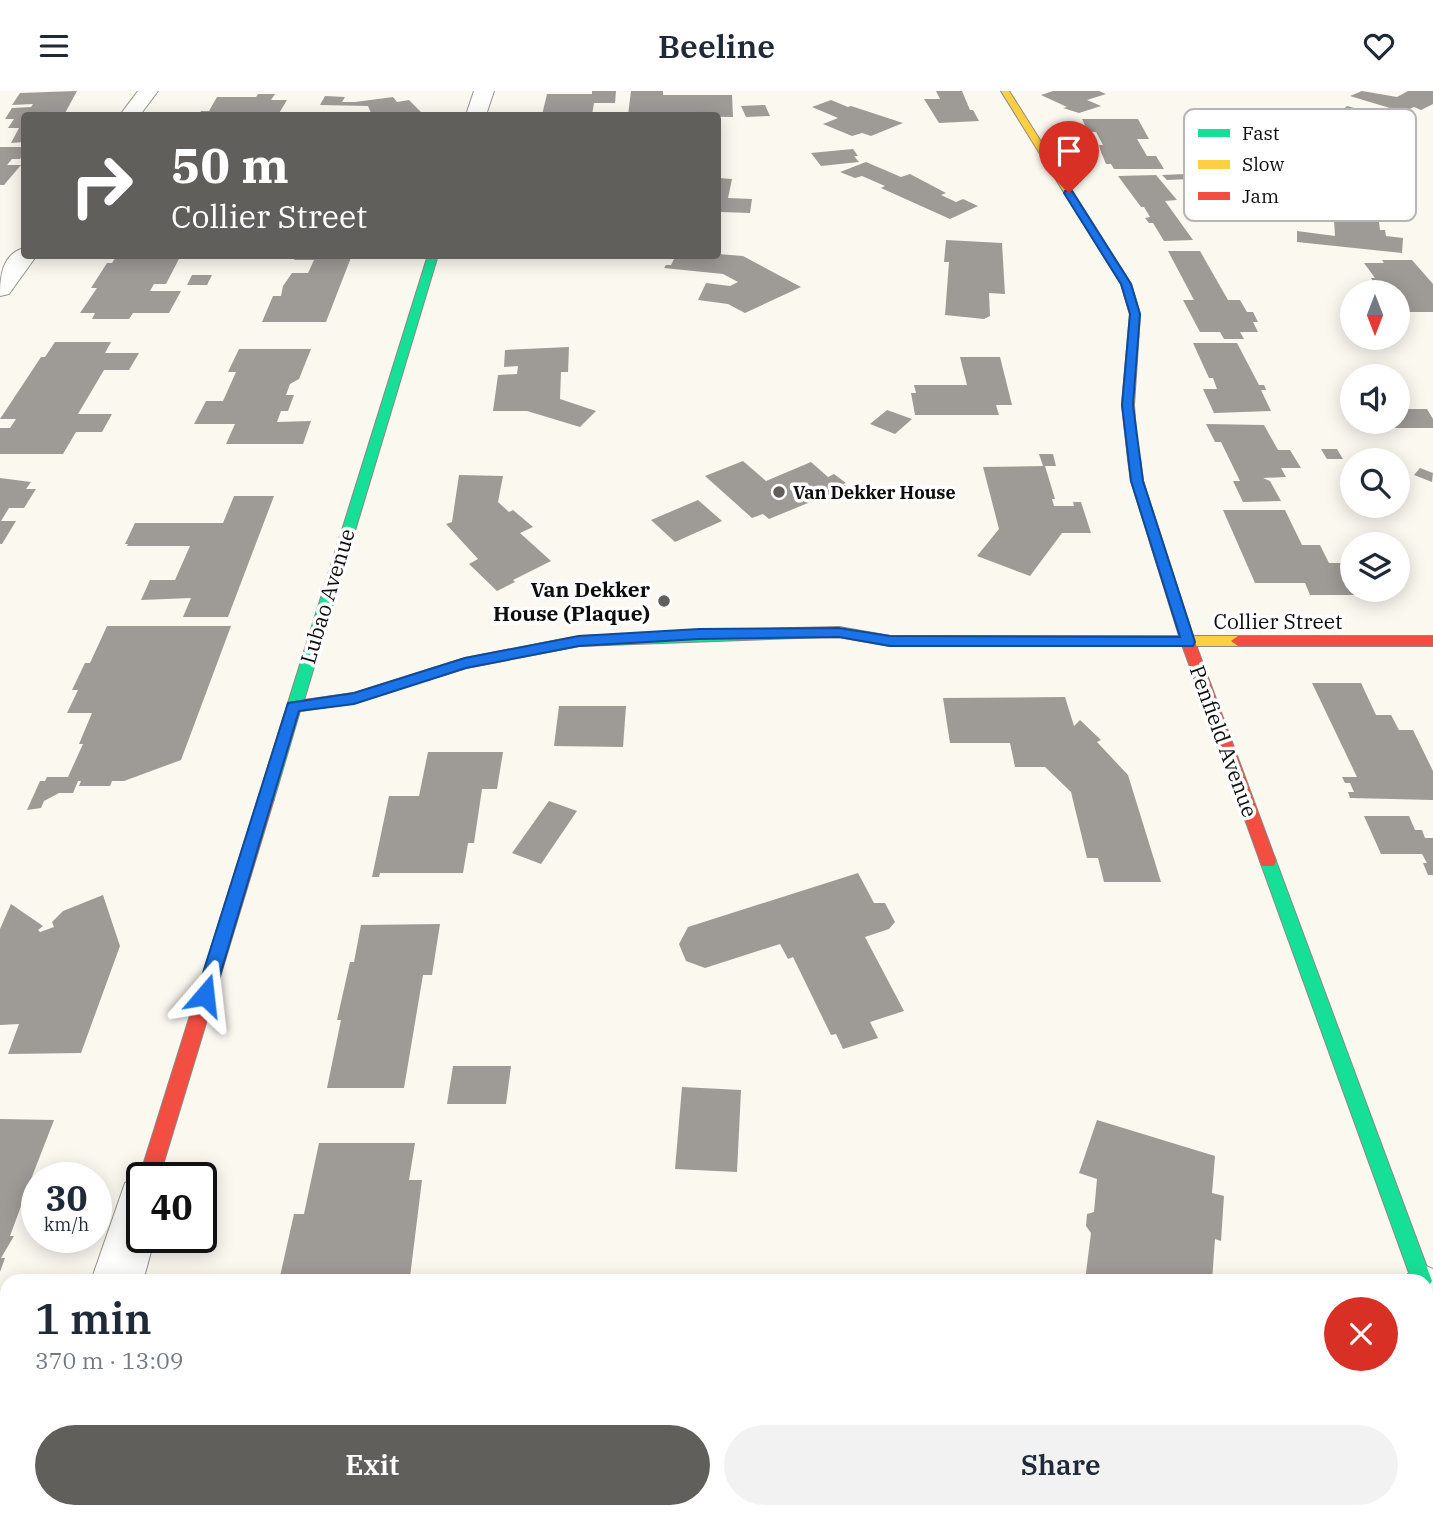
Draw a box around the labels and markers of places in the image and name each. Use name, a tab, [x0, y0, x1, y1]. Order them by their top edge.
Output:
pin	[1039, 121, 1099, 193]
place label: Van Dekker House	[793, 481, 956, 504]
marker: Van Dekker House	[771, 484, 787, 500]
place label: Van Dekker House (Plaque)	[493, 575, 651, 627]
marker: Van Dekker House (Plaque)	[656, 593, 672, 609]

